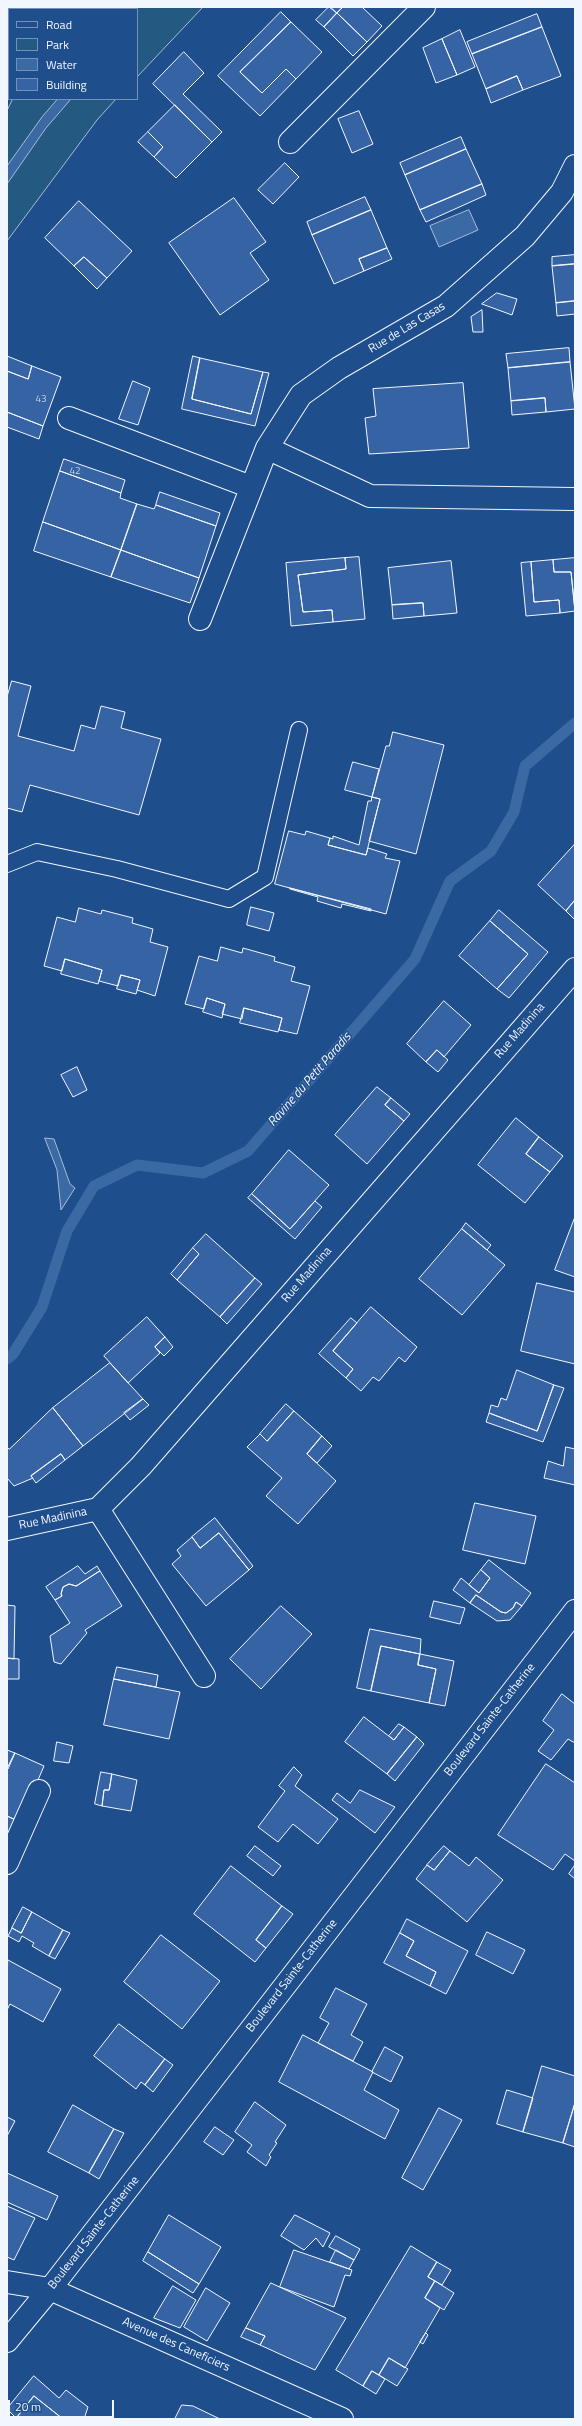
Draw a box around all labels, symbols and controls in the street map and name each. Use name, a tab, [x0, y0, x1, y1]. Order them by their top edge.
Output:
legend	[8, 8, 138, 100]
text: Road	[46, 15, 72, 34]
text: Park	[46, 35, 69, 54]
text: Water	[46, 55, 77, 74]
text: Building	[46, 75, 87, 94]
street label: Rue de Las Casas	[366, 299, 448, 357]
house number: 43	[35, 394, 47, 406]
house number: 42	[69, 466, 81, 478]
street label: Rue Madinina	[492, 1000, 548, 1062]
water label: Ravine du Petit Paradis	[265, 1030, 355, 1130]
street label: Rue Madinina	[279, 1244, 335, 1306]
street label: Rue Madinina	[18, 1505, 88, 1533]
street label: Boulevard Sainte-Catherine	[441, 1661, 539, 1779]
street label: Boulevard Sainte-Catherine	[243, 1917, 341, 2035]
street label: Boulevard Sainte-Catherine	[45, 2174, 143, 2292]
street label: Avenue des Caneficiers	[120, 2315, 232, 2375]
scale bar	[10, 2392, 116, 2418]
text: 20 m	[15, 2397, 41, 2416]

